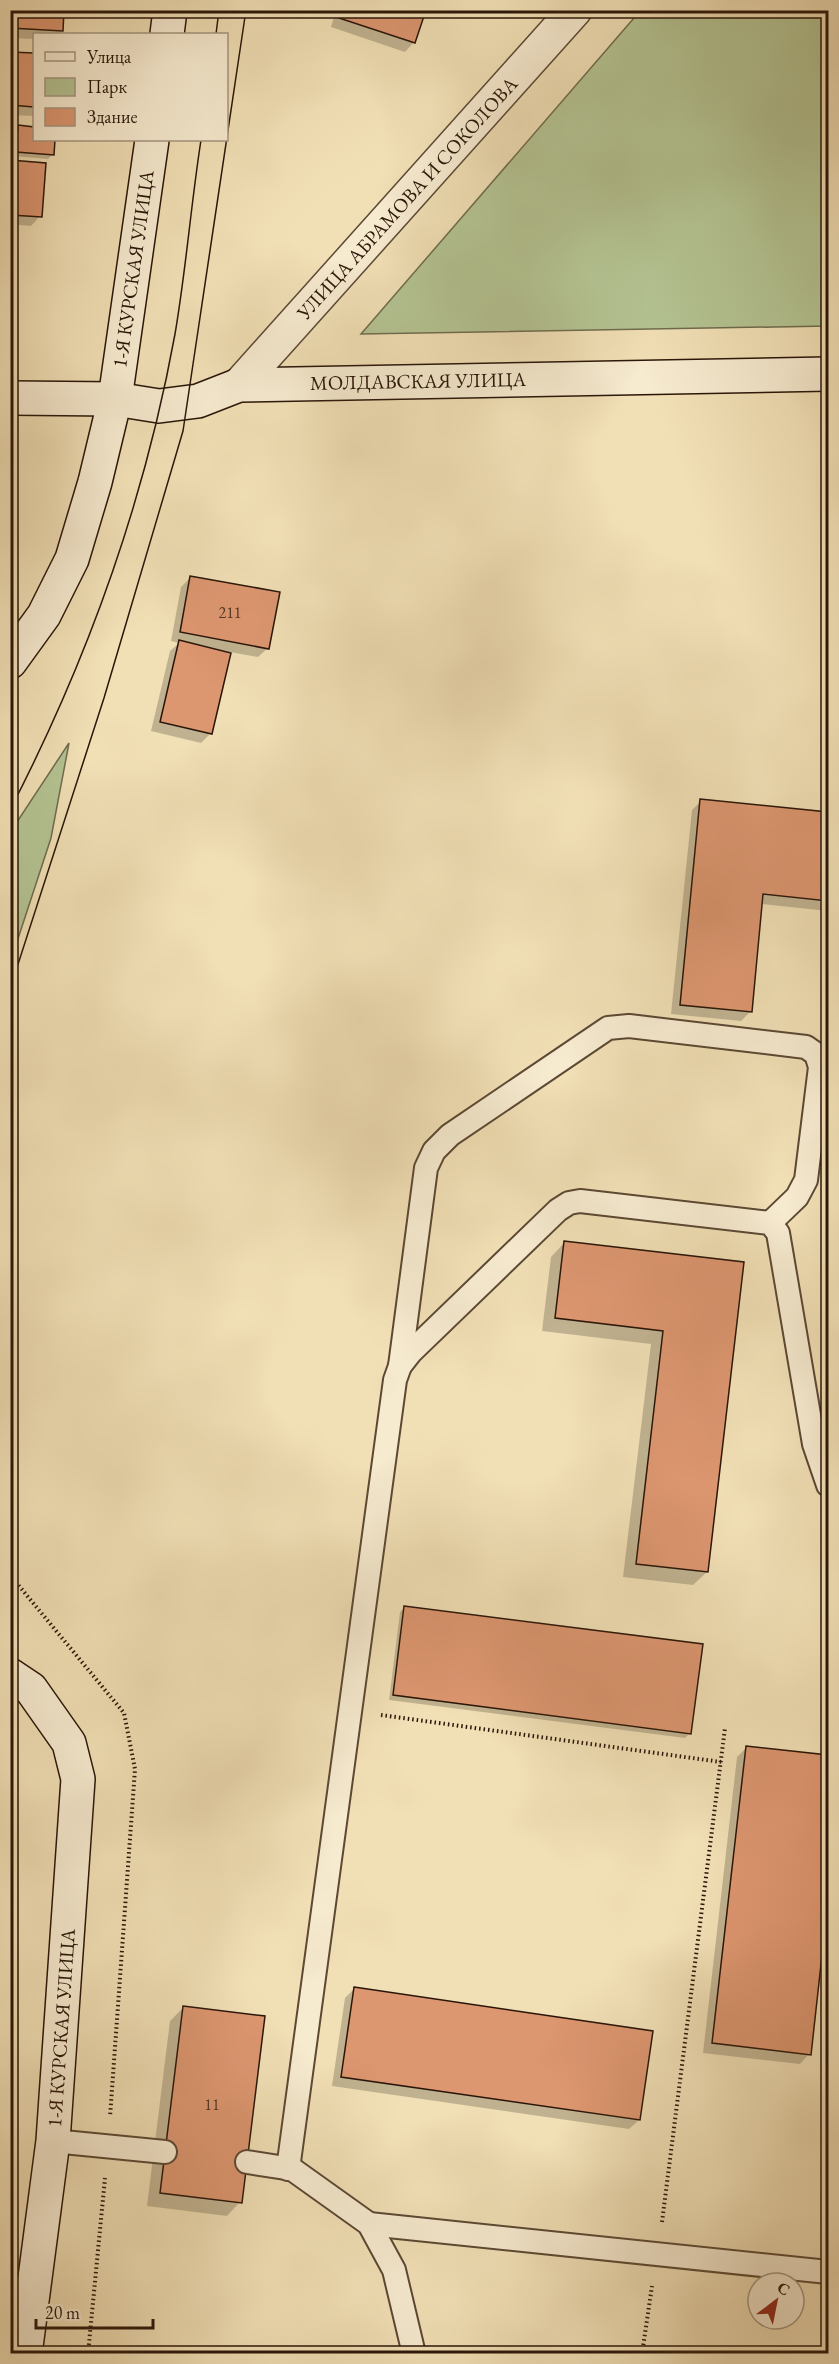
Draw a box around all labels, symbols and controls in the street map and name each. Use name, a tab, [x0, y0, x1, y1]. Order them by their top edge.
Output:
legend	[33, 33, 228, 141]
text: Улица	[86, 45, 132, 68]
street label: УЛИЦА АБРАМОВА И СОКОЛОВА	[290, 71, 523, 326]
text: Парк	[87, 75, 127, 98]
text: Здание	[87, 105, 137, 128]
street label: 1-Я КУРСКАЯ УЛИЦА	[106, 168, 160, 369]
street label: МОЛДАВСКАЯ УЛИЦА	[310, 366, 527, 396]
house number: 211	[218, 602, 242, 623]
street label: 1-Я КУРСКАЯ УЛИЦА	[41, 1928, 81, 2128]
house number: 11	[204, 2094, 220, 2115]
north arrow	[746, 2271, 806, 2331]
text: С	[773, 2277, 794, 2301]
scale bar	[36, 2292, 153, 2330]
text: 20 m	[45, 2301, 80, 2324]

